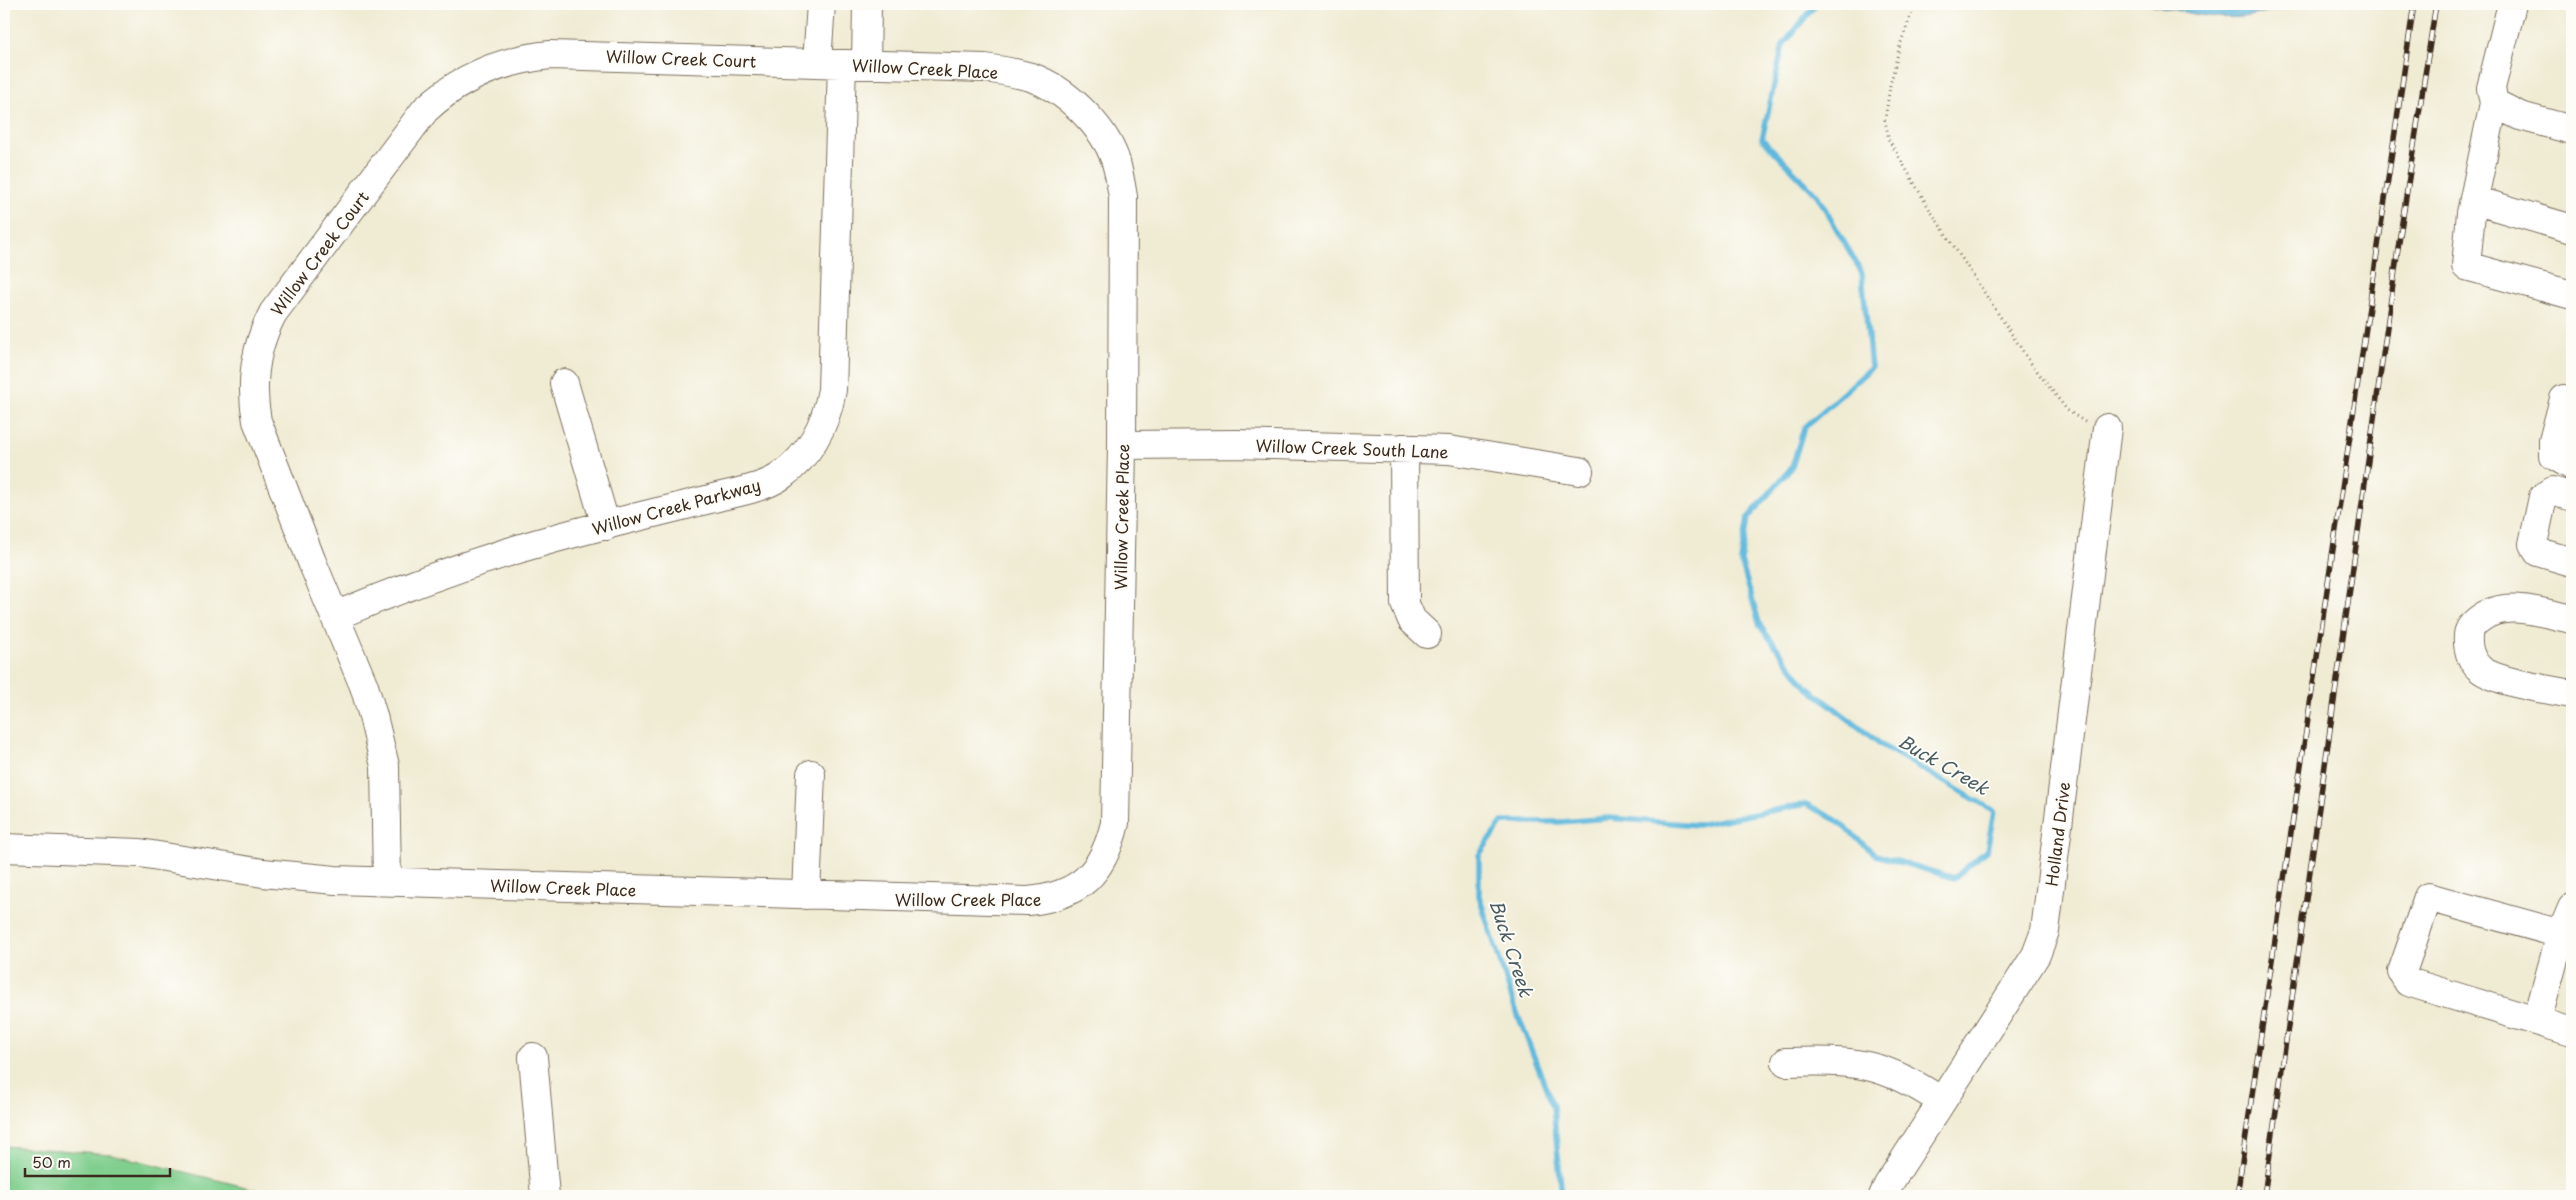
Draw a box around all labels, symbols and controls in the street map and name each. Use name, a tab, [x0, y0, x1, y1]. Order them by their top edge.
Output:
street label: Willow Creek Court	[605, 43, 757, 73]
street label: Willow Creek Place	[851, 52, 999, 84]
street label: Willow Creek Court	[264, 185, 374, 320]
street label: Willow Creek South Lane	[1255, 433, 1449, 463]
street label: Willow Creek Place	[1108, 444, 1134, 590]
street label: Willow Creek Parkway	[589, 472, 763, 540]
water label: Buck Creek	[1894, 727, 1995, 801]
street label: Holland Drive	[2039, 780, 2075, 888]
street label: Willow Creek Place	[489, 872, 637, 902]
street label: Willow Creek Place	[895, 887, 1041, 911]
water label: Buck Creek	[1484, 896, 1541, 1001]
scale bar	[25, 1145, 170, 1177]
text: 50 m	[32, 1150, 71, 1173]

